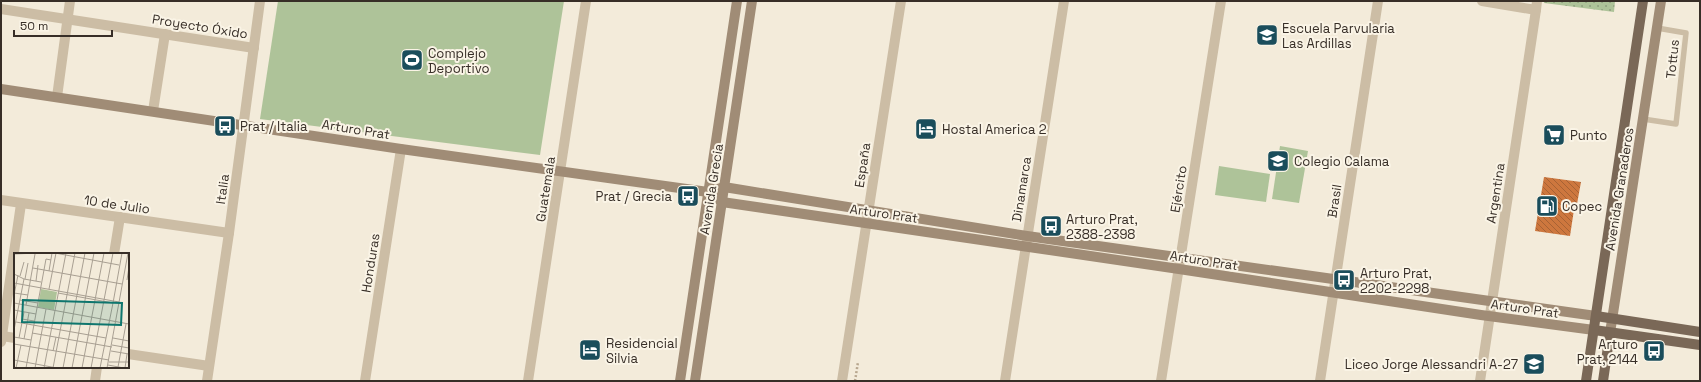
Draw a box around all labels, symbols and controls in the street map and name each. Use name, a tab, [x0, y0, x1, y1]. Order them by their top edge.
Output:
street label: Proyecto Óxido	[151, 11, 249, 42]
scale bar	[14, 12, 112, 38]
text: 50 m	[20, 18, 48, 34]
place label: Escuela Parvularia Las Ardillas	[1282, 20, 1395, 52]
school or university icon: Escuela Parvularia Las Ardillas	[1254, 22, 1280, 48]
street label: Tottus	[1662, 38, 1683, 80]
place label: Complejo Deportivo	[428, 45, 490, 77]
sports icon: Complejo Deportivo	[399, 47, 425, 73]
bus stop icon: Prat / Italia	[212, 113, 238, 139]
street label: Arturo Prat	[321, 116, 391, 143]
hotel icon: Hostal America 2	[913, 116, 939, 142]
place label: Prat / Italia	[240, 118, 308, 135]
place label: Hostal America 2	[942, 121, 1047, 138]
supermarket icon: Punto	[1541, 122, 1567, 148]
street label: Avenida Granaderos	[1601, 126, 1638, 252]
place label: Punto	[1570, 127, 1607, 144]
street label: España	[851, 141, 875, 189]
street label: Avenida Grecia	[696, 142, 727, 236]
school or university icon: Colegio Calama	[1265, 148, 1291, 174]
place label: Colegio Calama	[1294, 153, 1390, 170]
street label: Guatemala	[532, 154, 559, 223]
street label: Dinamarca	[1008, 155, 1035, 223]
street label: Argentina	[1482, 161, 1509, 225]
street label: Ejército	[1166, 164, 1191, 214]
street label: Italia	[212, 172, 233, 205]
bus stop icon: Prat / Grecia	[675, 183, 701, 209]
street label: Brasil	[1323, 183, 1346, 219]
place label: Prat / Grecia	[596, 188, 673, 205]
street label: 10 de Julio	[83, 191, 151, 218]
fuel station icon: Copec	[1534, 193, 1560, 219]
place label: Copec	[1562, 198, 1602, 215]
street label: Arturo Prat	[849, 200, 919, 227]
place label: Arturo Prat, 2388-2398	[1066, 211, 1138, 243]
bus stop icon: Arturo Prat, 2388-2398	[1038, 213, 1064, 239]
street label: Honduras	[357, 232, 384, 294]
street label: Arturo Prat	[1169, 247, 1239, 274]
inset map	[14, 253, 129, 368]
place label: Arturo Prat, 2202-2298	[1360, 265, 1432, 297]
bus stop icon: Arturo Prat, 2202-2298	[1331, 267, 1357, 293]
street label: Arturo Prat	[1490, 295, 1560, 322]
place label: Residencial Silvia	[606, 335, 678, 367]
place label: Arturo Prat, 2144	[1577, 336, 1638, 368]
hotel icon: Residencial Silvia	[577, 337, 603, 363]
bus stop icon: Arturo Prat, 2144	[1641, 338, 1667, 364]
school or university icon: Liceo Jorge Alessandri A-27	[1521, 351, 1547, 377]
place label: Liceo Jorge Alessandri A-27	[1345, 356, 1518, 373]

